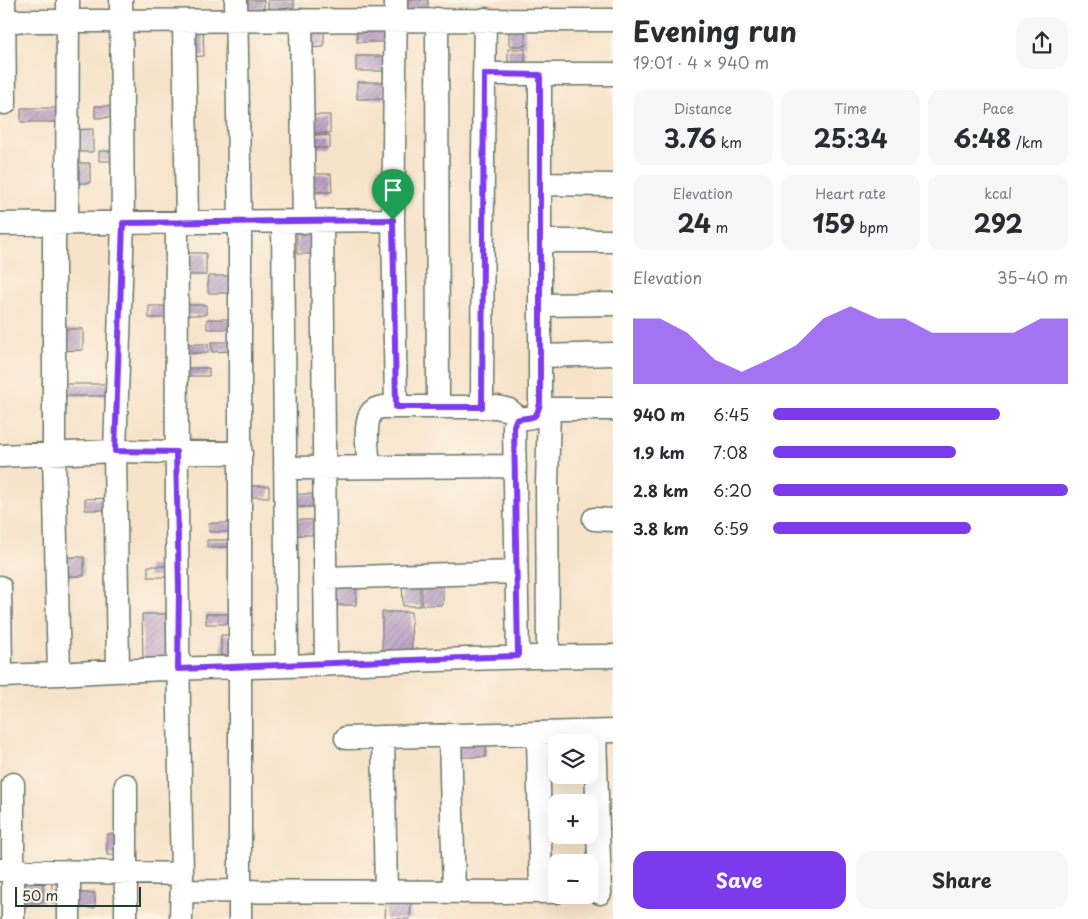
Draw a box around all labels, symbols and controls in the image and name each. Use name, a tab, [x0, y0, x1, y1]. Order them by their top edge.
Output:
text: Evening run	[633, 9, 797, 52]
button: share	[1016, 17, 1068, 69]
text: 19:01 · 4 × 940 m	[633, 50, 769, 74]
text: Distance	[673, 98, 732, 119]
text: Time	[834, 98, 867, 119]
text: Pace	[982, 98, 1014, 119]
text: 3.76	[664, 119, 716, 157]
text: 25:34	[813, 119, 888, 157]
text: 6:48	[954, 119, 1011, 157]
text: km	[716, 132, 742, 153]
text: /km	[1011, 132, 1043, 153]
pin	[372, 169, 414, 220]
icon: arrive	[379, 176, 407, 204]
text: Elevation	[673, 183, 733, 204]
text: Heart rate	[815, 183, 886, 204]
text: kcal	[984, 183, 1012, 204]
text: 24	[677, 204, 711, 242]
text: 159	[812, 204, 855, 242]
text: 292	[974, 204, 1023, 242]
text: m	[711, 217, 728, 238]
text: bpm	[855, 217, 889, 238]
text: Elevation	[633, 265, 702, 289]
text: 35–40 m	[997, 265, 1068, 289]
text: 940 m	[633, 402, 685, 426]
text: 6:45	[713, 402, 749, 426]
text: 1.9 km	[633, 440, 685, 464]
text: 7:08	[713, 440, 748, 464]
text: 2.8 km	[633, 478, 688, 502]
text: 6:20	[713, 478, 752, 502]
text: 3.8 km	[633, 516, 689, 540]
text: 6:59	[713, 516, 749, 540]
map controls	[548, 734, 598, 904]
button: layers	[548, 734, 598, 784]
button: +	[548, 794, 598, 844]
button: Save	[633, 851, 846, 909]
button: Share	[856, 851, 1068, 909]
button: −	[548, 854, 598, 904]
scale bar	[15, 884, 141, 907]
text: 50 m	[22, 885, 58, 906]

